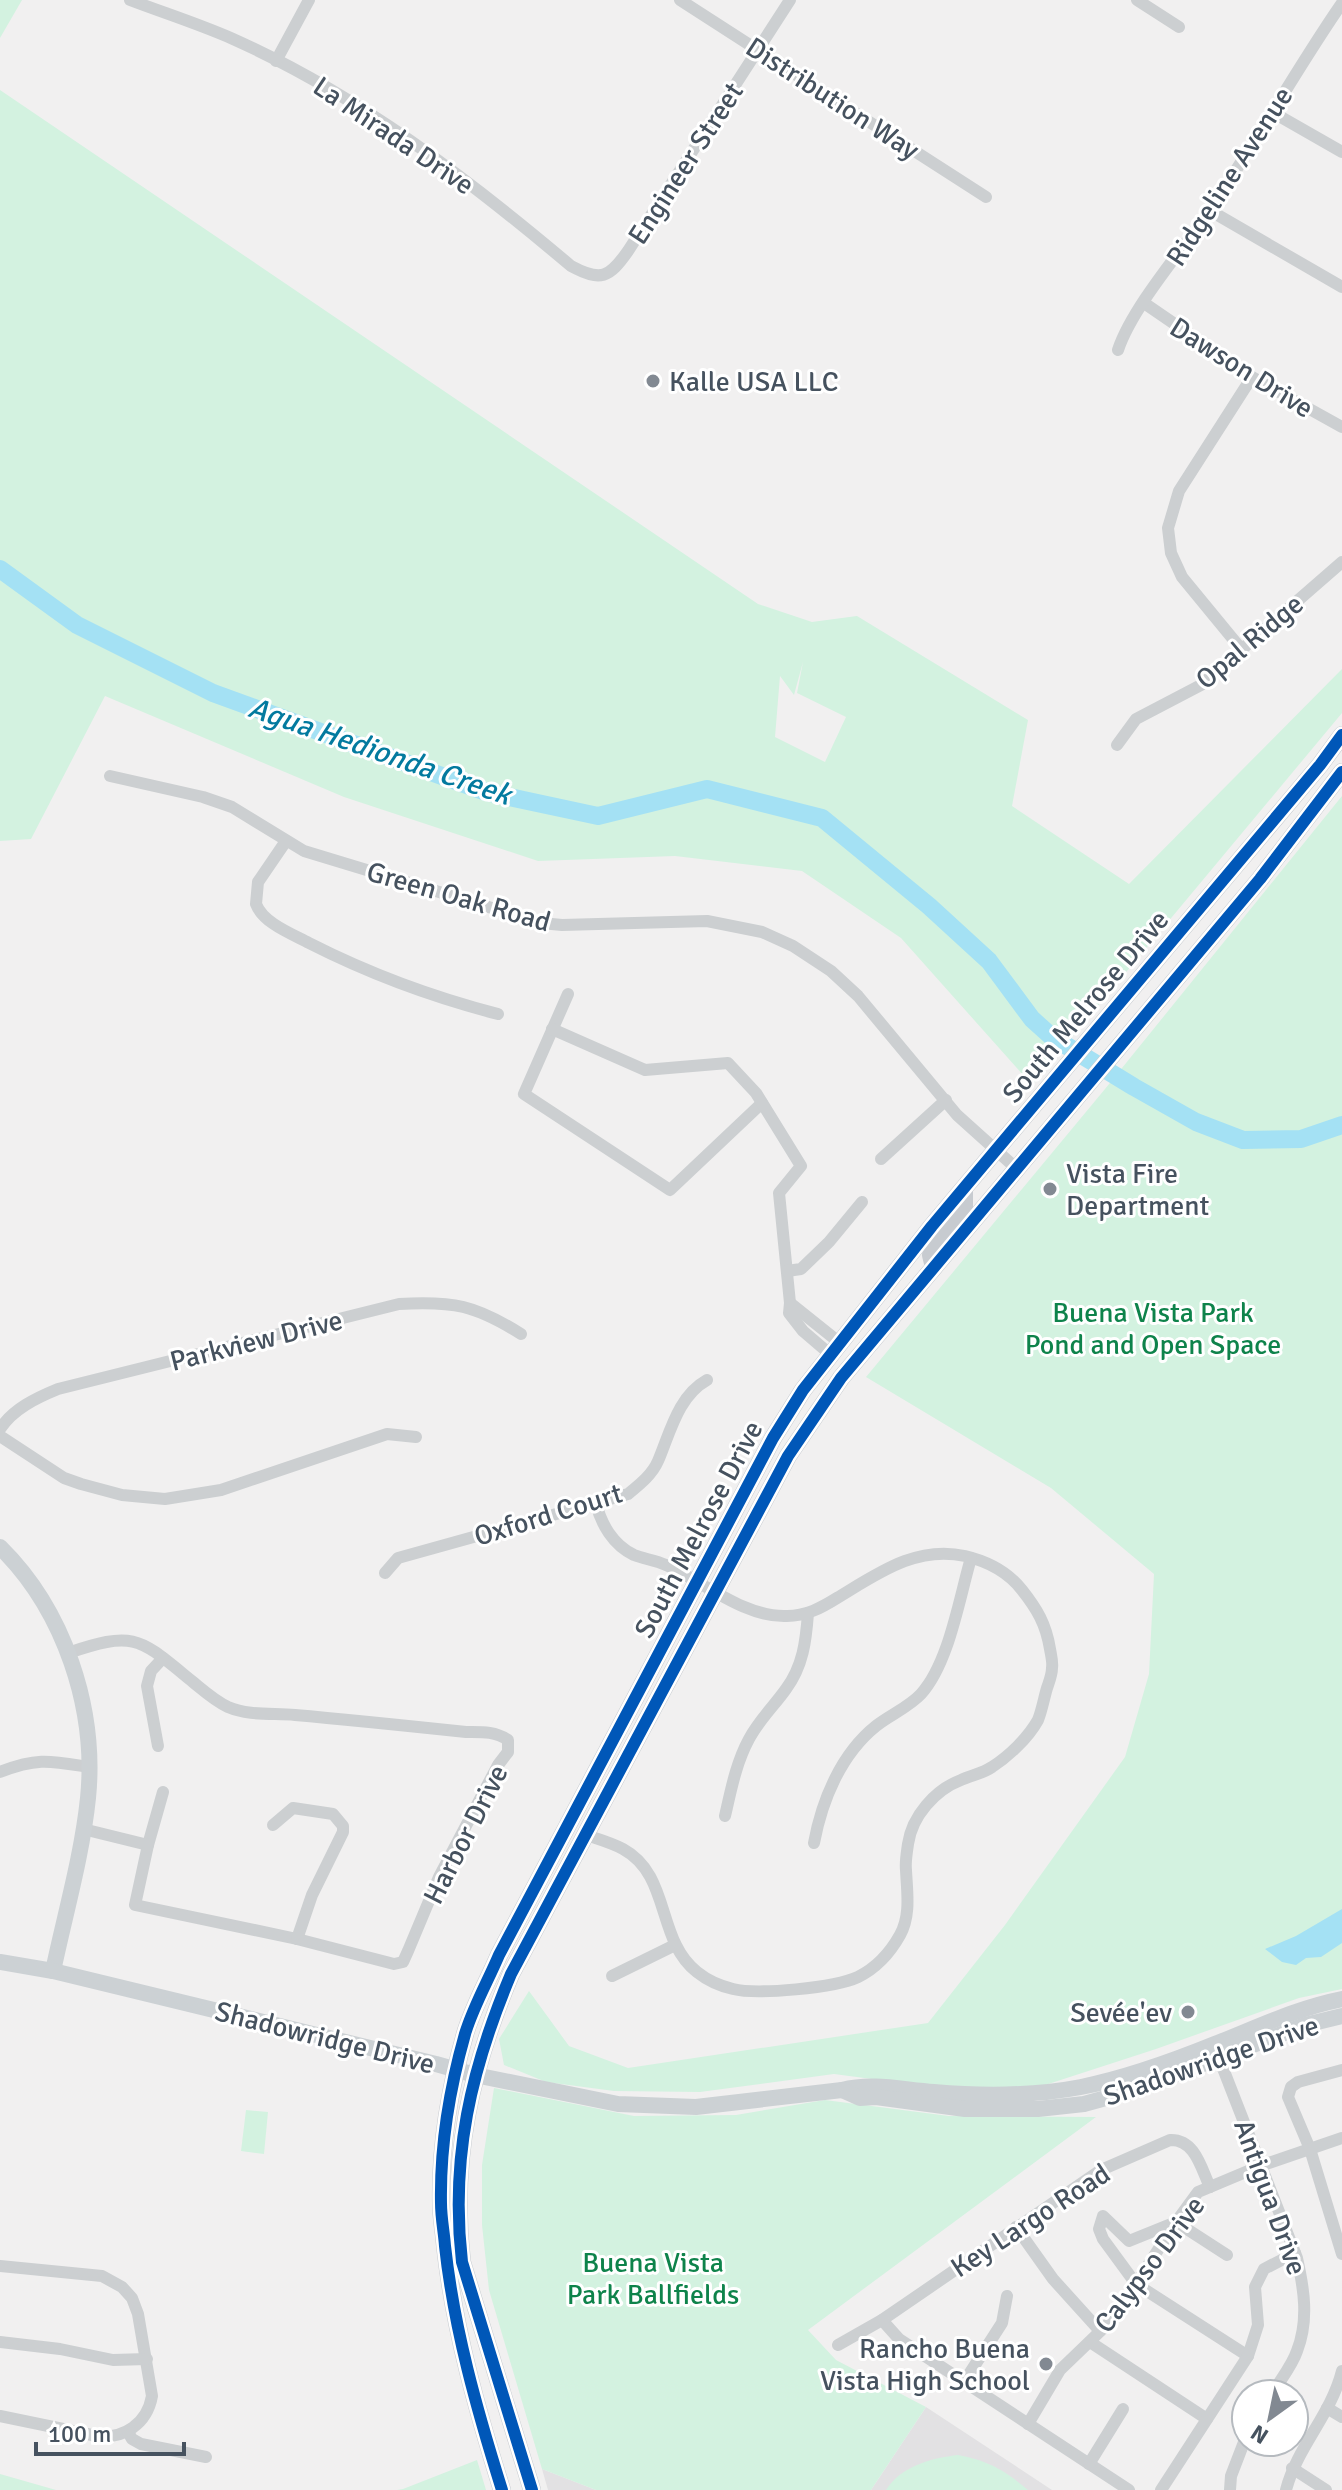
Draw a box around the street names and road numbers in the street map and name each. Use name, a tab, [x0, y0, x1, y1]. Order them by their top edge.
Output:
street label: Distribution Way	[740, 30, 925, 167]
street label: La Mirada Drive	[306, 69, 480, 202]
street label: Engineer Street	[621, 76, 751, 251]
street label: Ridgeline Avenue	[1159, 81, 1300, 273]
street label: Dawson Drive	[1163, 310, 1320, 425]
street label: Opal Ridge	[1189, 587, 1310, 697]
street label: Green Oak Road	[363, 854, 555, 939]
street label: South Melrose Drive	[995, 903, 1176, 1110]
street label: Parkview Drive	[167, 1303, 346, 1379]
street label: South Melrose Drive	[627, 1415, 770, 1644]
street label: Oxford Court	[470, 1476, 627, 1554]
street label: Harbor Drive	[416, 1759, 515, 1910]
street label: Shadowridge Drive	[211, 1994, 438, 2082]
street label: Shadowridge Drive	[1099, 2008, 1323, 2114]
street label: Antigua Drive	[1226, 2115, 1314, 2280]
street label: Key Largo Road	[944, 2157, 1117, 2285]
street label: Calypso Drive	[1087, 2190, 1212, 2340]

